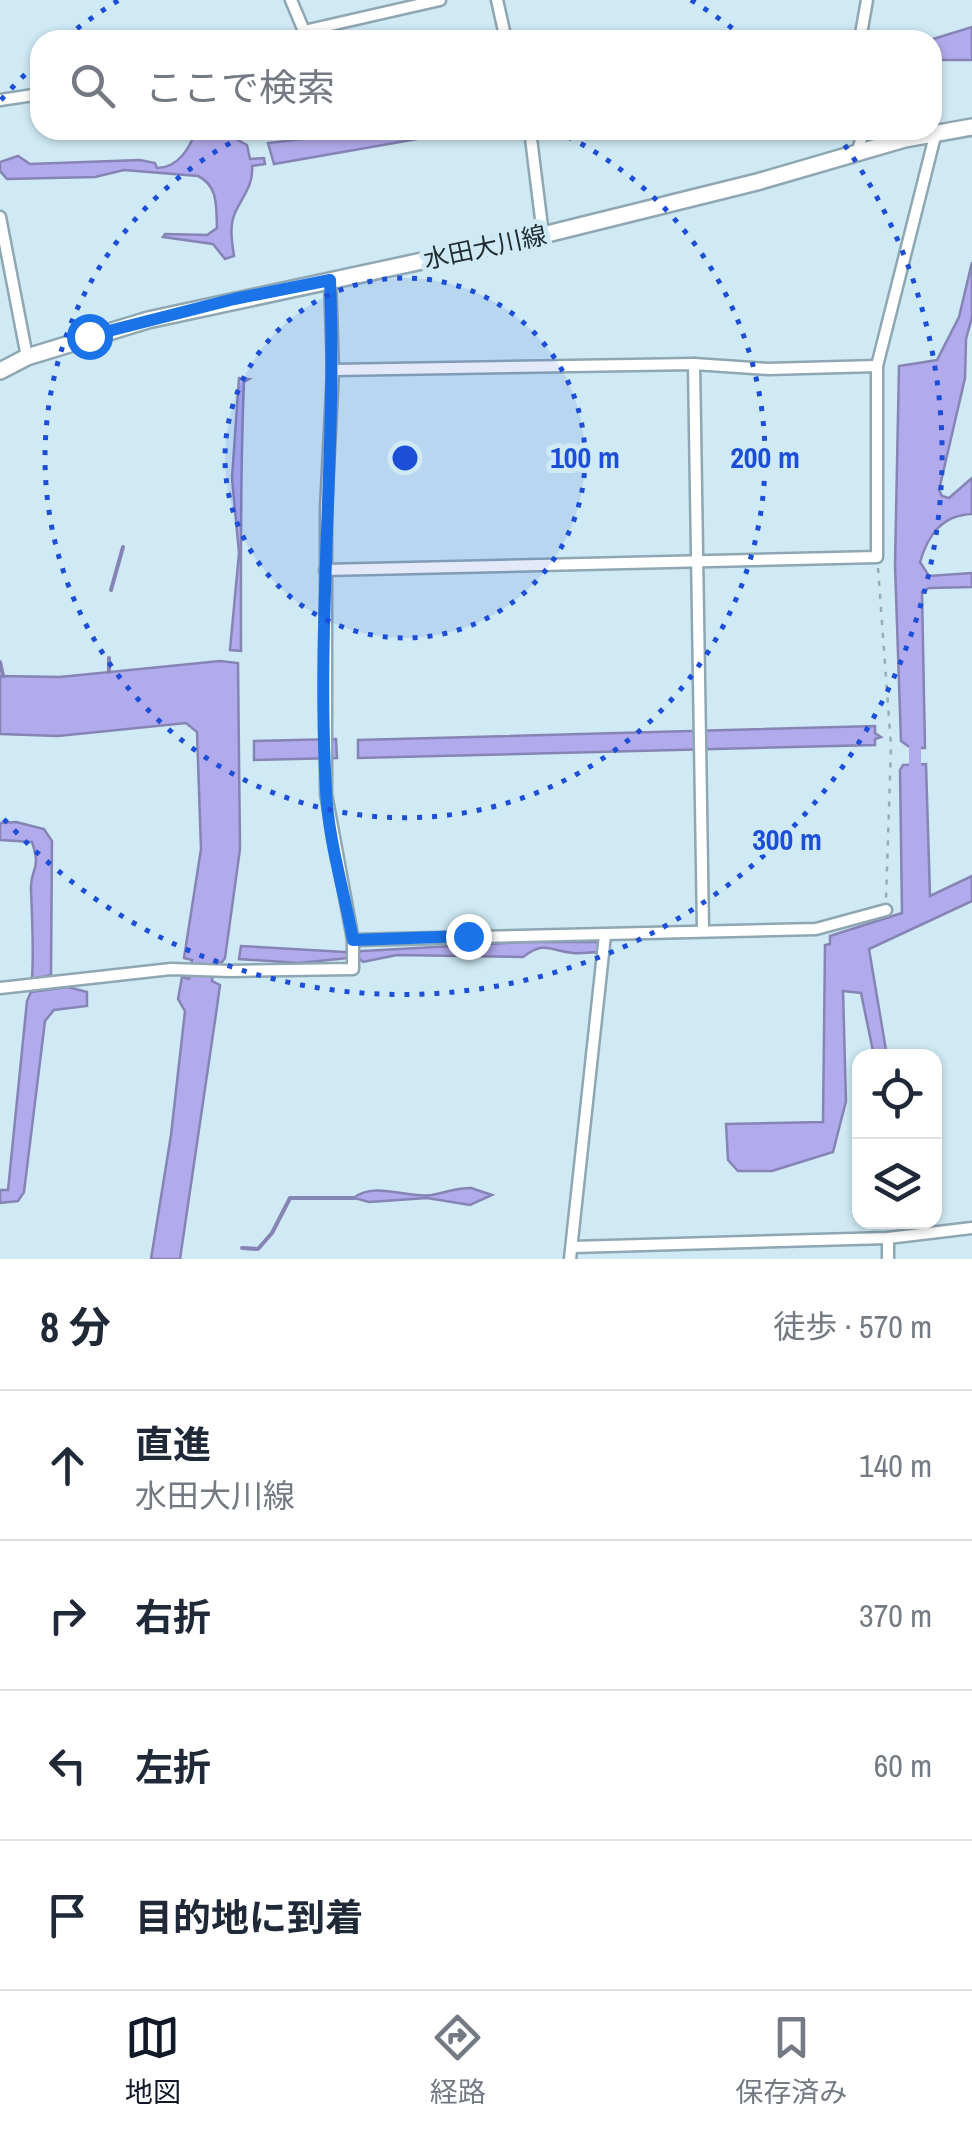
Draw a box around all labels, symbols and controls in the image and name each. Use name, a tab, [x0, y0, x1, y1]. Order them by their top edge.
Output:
search box	[30, 30, 942, 140]
icon: search	[65, 58, 120, 113]
text: ここで検索	[145, 62, 335, 113]
street label: 水田大川線	[420, 217, 550, 277]
route start	[67, 314, 113, 360]
text: 100 m	[550, 437, 620, 477]
text: 200 m	[730, 437, 800, 477]
centre of rings	[387, 440, 423, 476]
text: 300 m	[752, 819, 822, 859]
route end	[446, 914, 492, 960]
map controls	[852, 1049, 942, 1229]
button: locate	[852, 1049, 942, 1139]
button: layers	[852, 1139, 942, 1229]
text: 8 分	[40, 1299, 111, 1355]
text: 徒歩 · 570 m	[773, 1305, 932, 1348]
text: 直進	[135, 1419, 211, 1470]
icon: ahead	[40, 1438, 95, 1493]
text: 140 m	[859, 1444, 932, 1487]
text: 水田大川線	[135, 1474, 295, 1517]
icon: right	[40, 1588, 95, 1643]
text: 右折	[135, 1592, 211, 1643]
text: 370 m	[859, 1594, 932, 1637]
icon: left	[40, 1738, 95, 1793]
text: 左折	[135, 1742, 211, 1793]
text: 60 m	[874, 1744, 932, 1787]
icon: arrive	[40, 1888, 95, 1943]
text: 目的地に到着	[135, 1892, 363, 1943]
tab: 地図	[125, 2010, 181, 2111]
tab: 経路	[430, 2010, 486, 2111]
tab: 保存済み	[735, 2010, 847, 2111]

